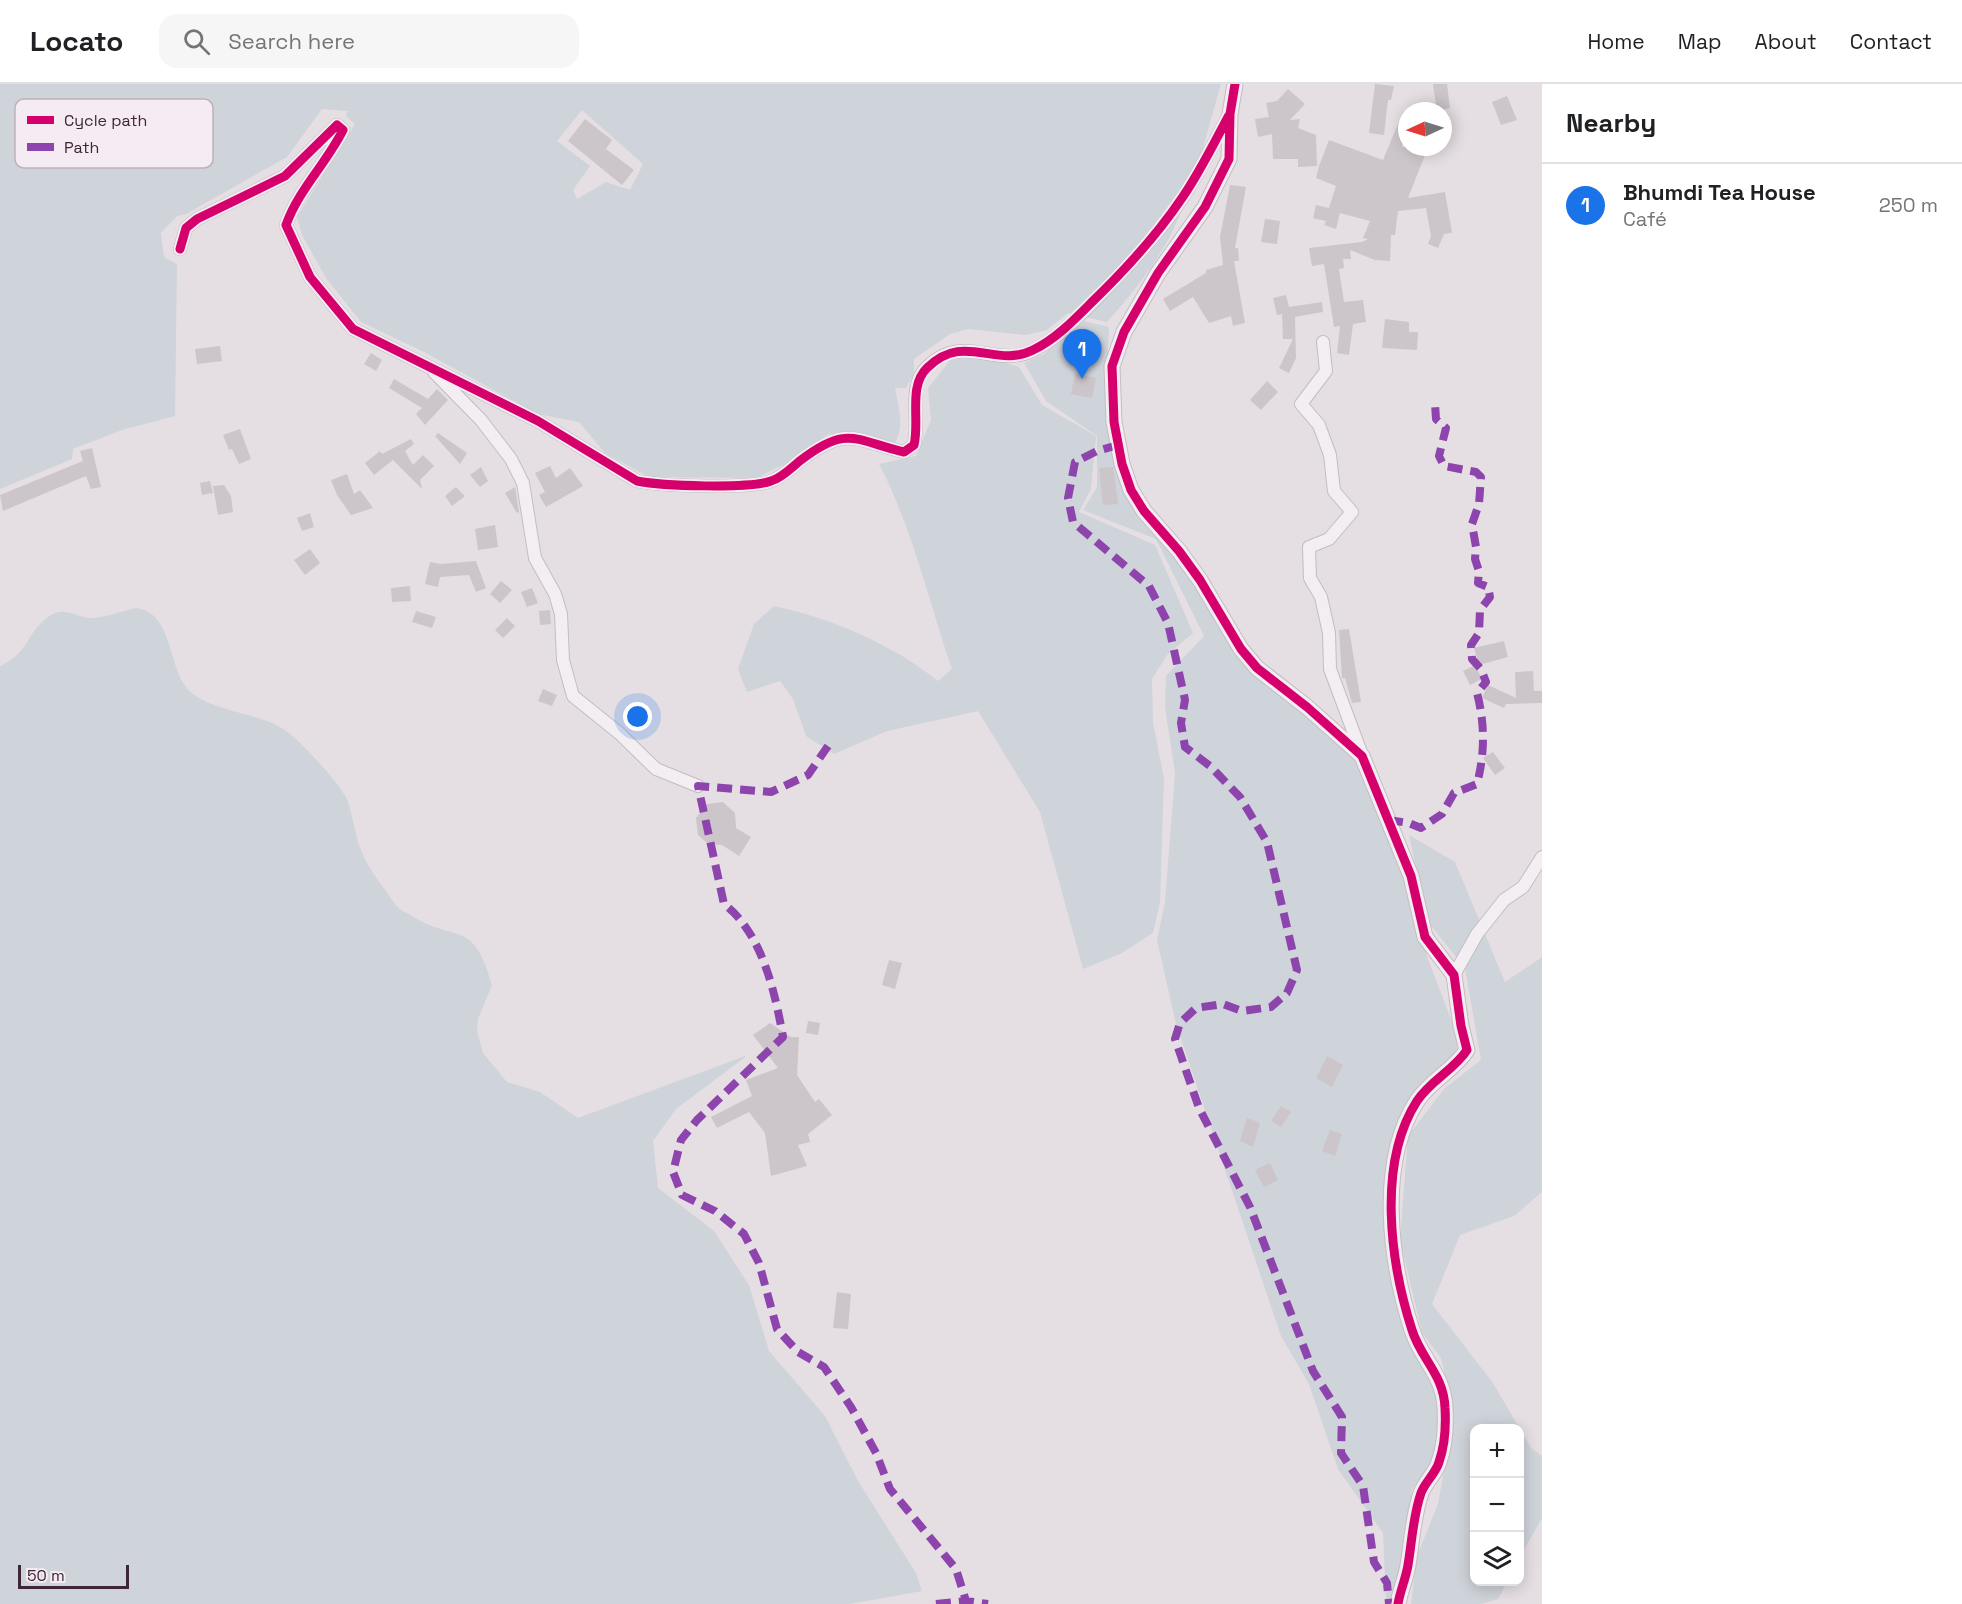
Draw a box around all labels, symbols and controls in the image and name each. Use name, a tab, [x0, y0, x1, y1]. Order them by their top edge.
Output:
search box	[159, 14, 579, 68]
text: Locato	[30, 23, 123, 59]
icon: search	[180, 25, 213, 58]
text: Search here	[228, 27, 355, 55]
text: Home	[1587, 28, 1645, 55]
text: Map	[1678, 28, 1722, 55]
text: About	[1755, 28, 1817, 55]
text: Contact	[1850, 28, 1932, 55]
legend	[15, 99, 213, 168]
north arrow	[1398, 102, 1452, 156]
text: Nearby	[1566, 106, 1656, 140]
text: Cycle path	[64, 110, 147, 131]
text: Path	[64, 137, 99, 158]
text: Bhumdi Tea House	[1623, 178, 1816, 206]
text: 1	[1581, 192, 1590, 218]
text: 250 m	[1879, 192, 1938, 218]
text: Café	[1623, 206, 1667, 232]
pin: 1	[1062, 330, 1102, 379]
your location	[623, 702, 652, 731]
map controls	[1470, 1424, 1524, 1586]
button: +	[1470, 1424, 1524, 1478]
button: −	[1470, 1478, 1524, 1532]
button: layers	[1470, 1532, 1524, 1586]
scale bar	[18, 1562, 129, 1590]
text: 50 m	[27, 1565, 65, 1586]

